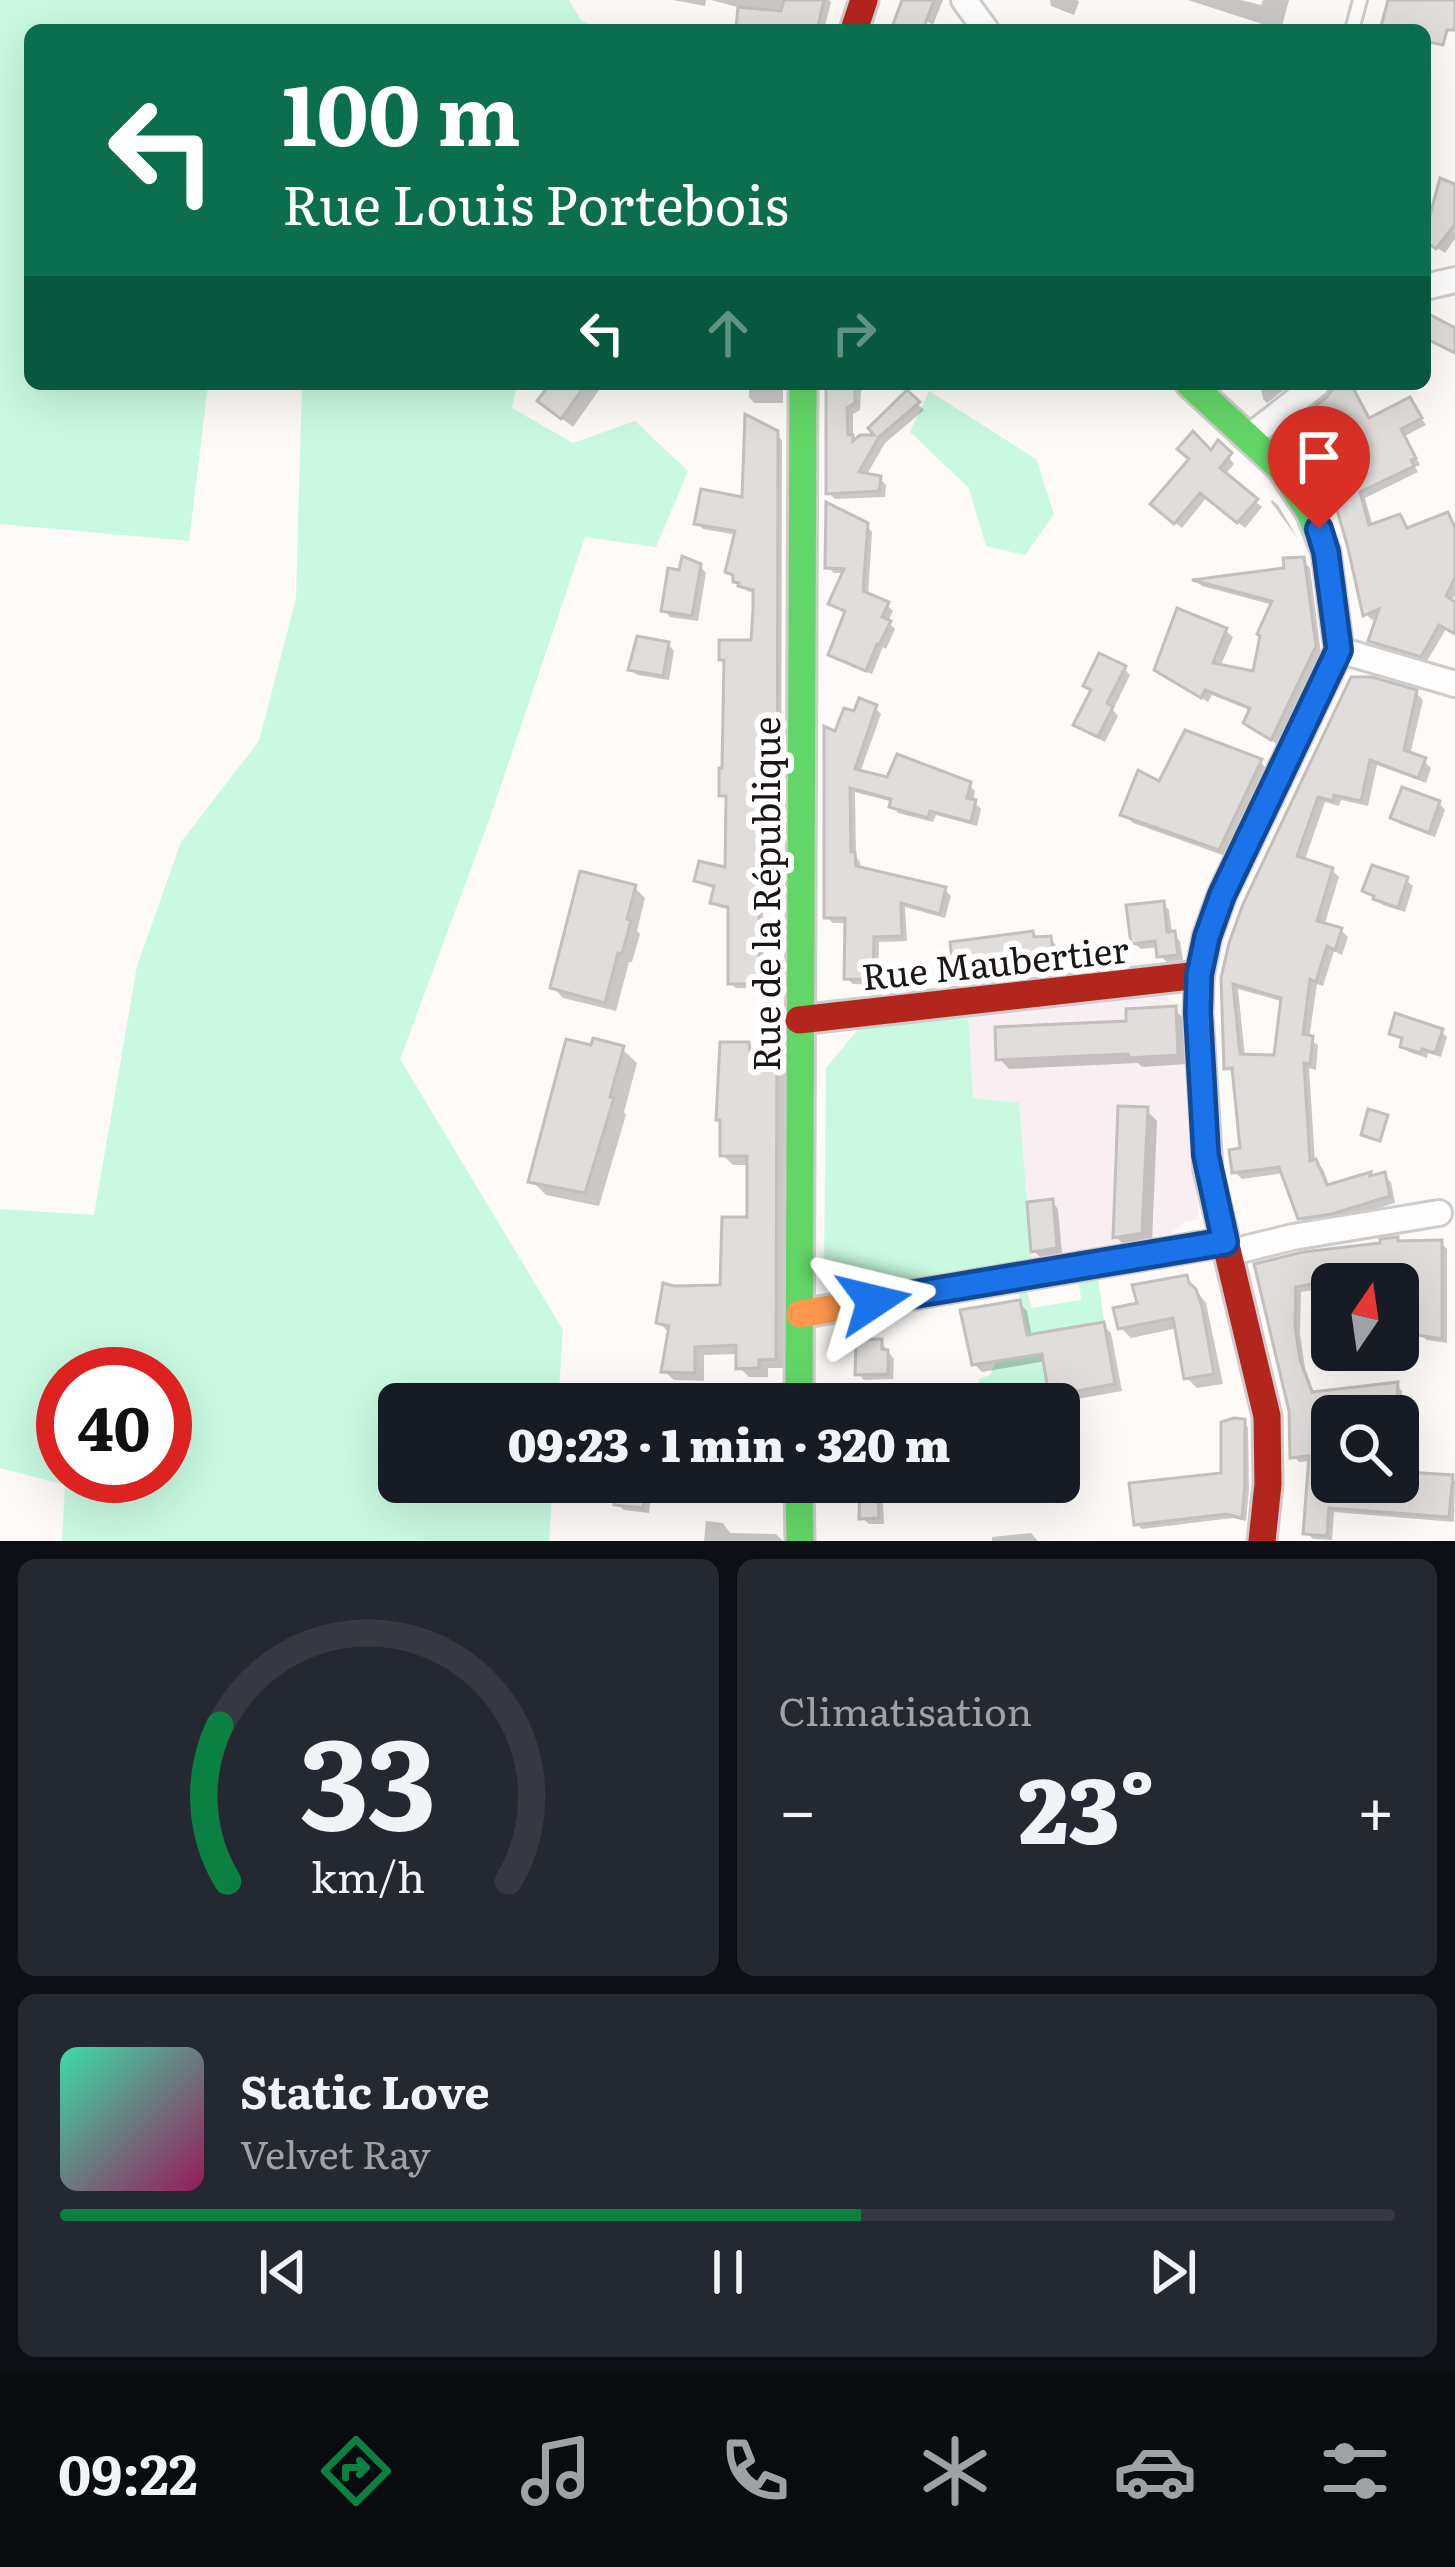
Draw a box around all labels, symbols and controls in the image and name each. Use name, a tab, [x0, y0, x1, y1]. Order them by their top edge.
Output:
text: 100 m	[282, 47, 521, 172]
icon: left	[84, 72, 240, 228]
text: Rue Louis Portebois	[282, 161, 789, 242]
icon: left	[569, 300, 635, 366]
icon: ahead	[695, 300, 761, 366]
icon: right	[821, 300, 887, 366]
pin	[1268, 406, 1370, 529]
icon: arrive	[1286, 424, 1352, 490]
street label: Rue de la République	[738, 717, 791, 1072]
street label: Rue Maubertier	[859, 921, 1131, 1001]
position arrow	[811, 1238, 937, 1364]
north arrow	[1311, 1263, 1419, 1371]
map controls	[1311, 1263, 1419, 1503]
speed limit sign: 40	[36, 1347, 192, 1503]
button: search	[1311, 1395, 1419, 1503]
text: 09:23 · 1 min · 320 m	[508, 1409, 950, 1476]
text: Climatisation	[779, 1680, 1032, 1738]
text: 33	[300, 1683, 437, 1868]
text: 23°	[1018, 1738, 1155, 1872]
text: −	[779, 1757, 817, 1855]
text: +	[1357, 1757, 1395, 1855]
text: km/h	[311, 1842, 425, 1905]
text: Static Love	[240, 2056, 490, 2123]
text: Velvet Ray	[240, 2123, 431, 2181]
icon: previous	[250, 2239, 316, 2305]
icon: pause	[695, 2239, 761, 2305]
icon: next	[1140, 2239, 1206, 2305]
icon: directions	[314, 2429, 398, 2513]
icon: music	[514, 2429, 598, 2513]
icon: phone	[713, 2429, 797, 2513]
icon: climate	[913, 2429, 997, 2513]
icon: car	[1113, 2429, 1197, 2513]
icon: filters	[1313, 2429, 1397, 2513]
text: 09:22	[58, 2431, 198, 2512]

